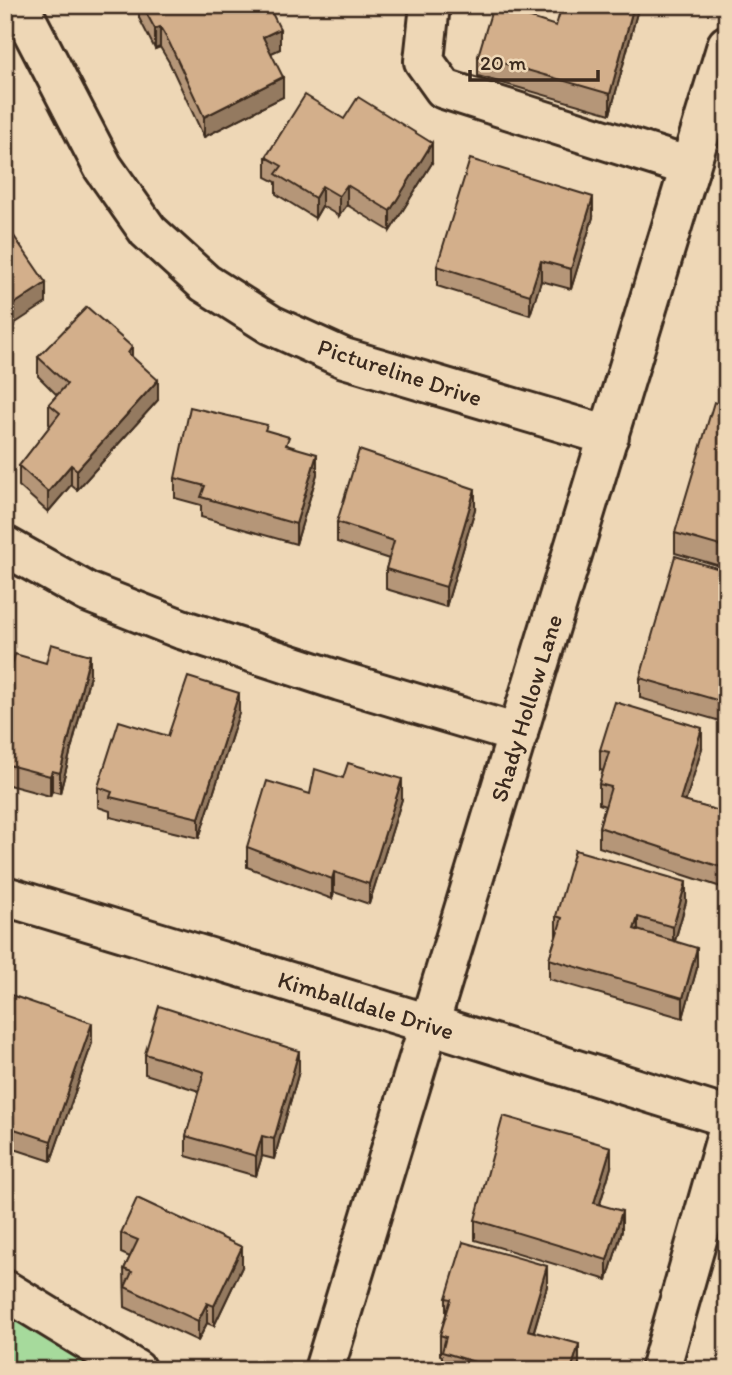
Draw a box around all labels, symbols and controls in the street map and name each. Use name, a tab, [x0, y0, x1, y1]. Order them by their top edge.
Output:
scale bar	[470, 38, 597, 82]
text: 20 m	[480, 50, 527, 75]
street label: Pictureline Drive	[314, 332, 486, 412]
street label: Shady Hollow Lane	[484, 611, 568, 805]
street label: Kimballdale Drive	[274, 964, 458, 1046]

